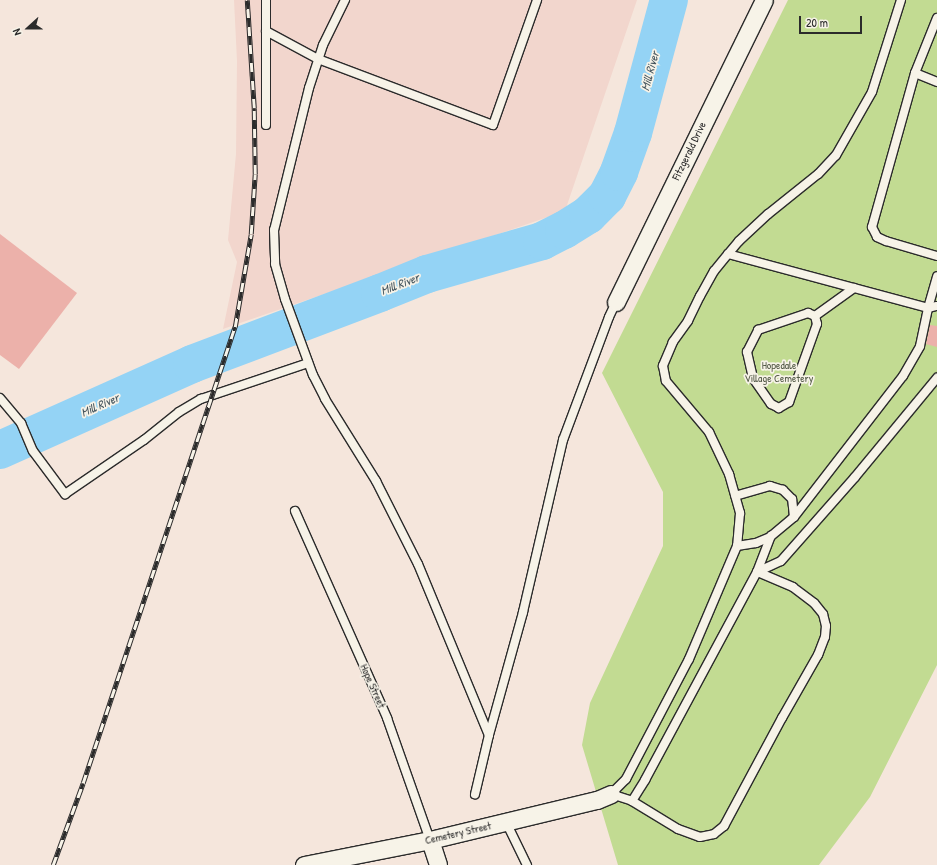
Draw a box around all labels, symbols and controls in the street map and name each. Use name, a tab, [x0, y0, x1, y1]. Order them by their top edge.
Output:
north arrow	[8, 8, 48, 48]
scale bar	[801, 8, 864, 34]
text: 20 m	[806, 14, 828, 31]
text: N	[9, 27, 24, 38]
water label: Mill River	[638, 50, 662, 92]
street label: Fitzgerald Drive	[669, 120, 709, 182]
water label: Mill River	[379, 270, 421, 298]
park label: Hopedale Village Cemetery	[745, 359, 813, 385]
water label: Mill River	[79, 390, 121, 420]
street label: Hope Street	[357, 662, 389, 710]
street label: Cemetery Street	[424, 819, 492, 847]

